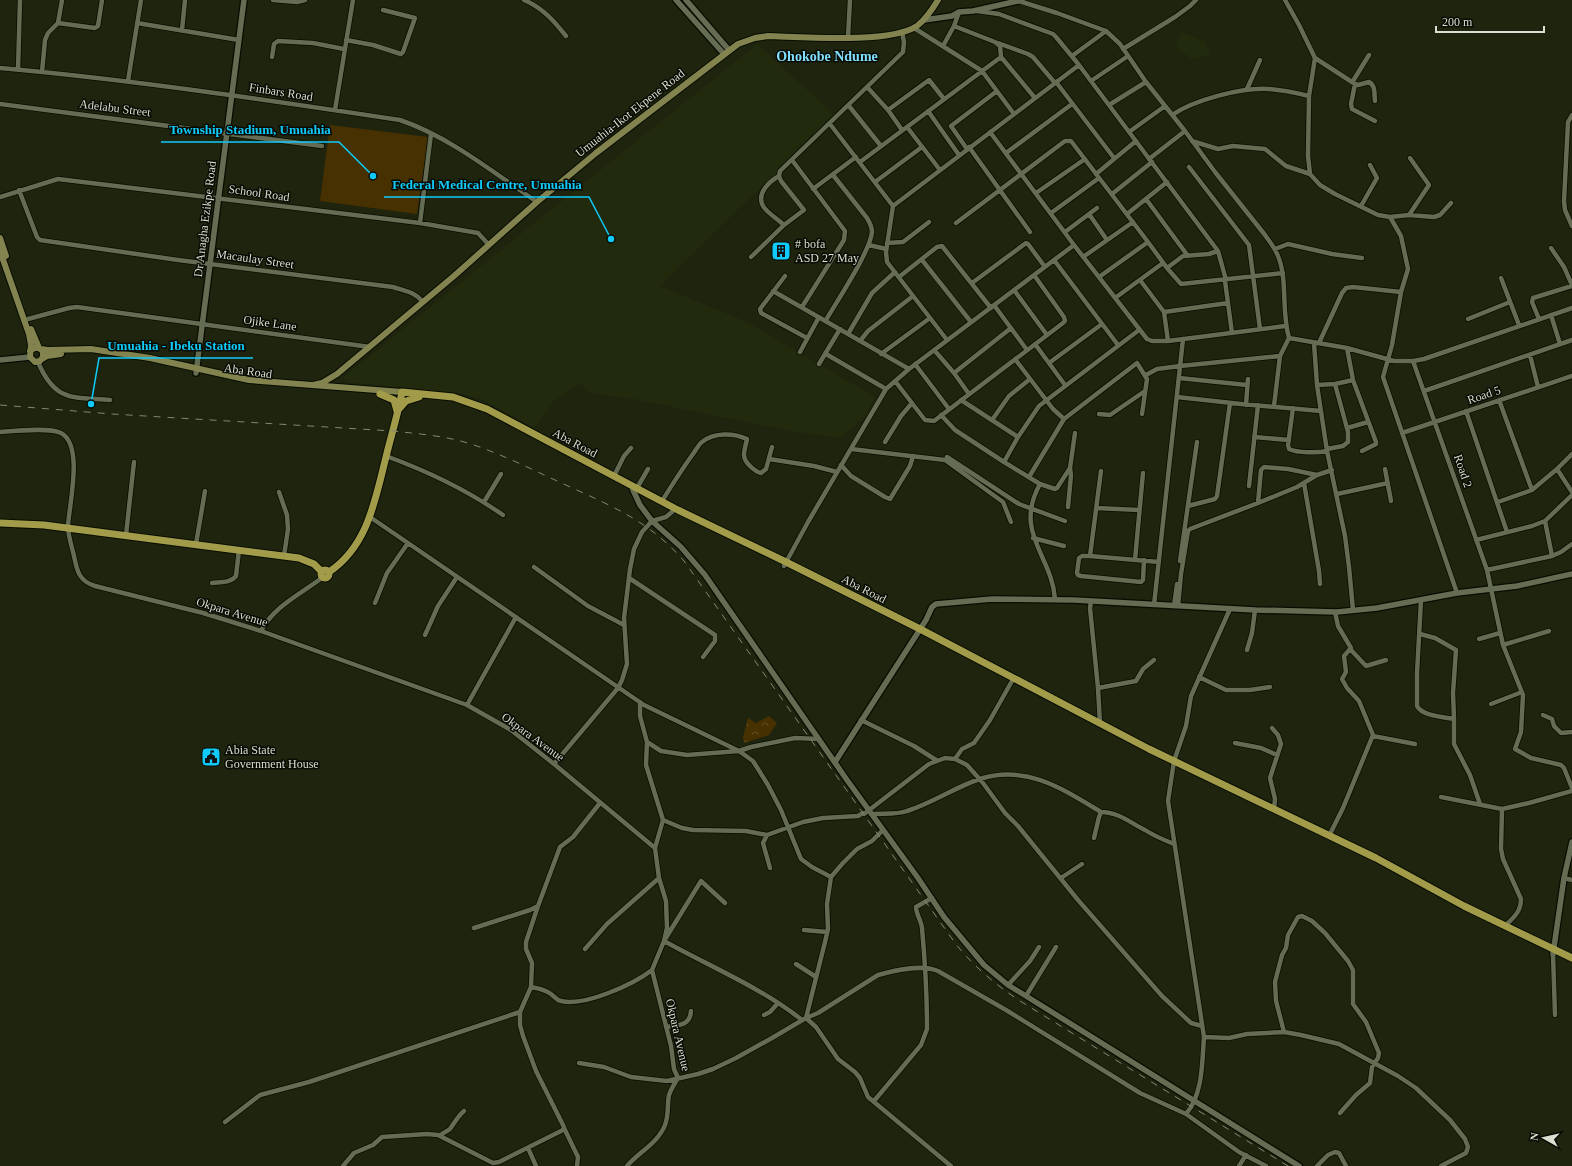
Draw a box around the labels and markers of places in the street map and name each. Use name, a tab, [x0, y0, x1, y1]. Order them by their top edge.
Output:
callout: Township Stadium, Umuahia	[161, 117, 339, 142]
callout: Federal Medical Centre, Umuahia	[384, 172, 589, 197]
place label: # bofa ASD 27 May	[795, 237, 859, 265]
building icon: # bofa ASD 27 May	[770, 240, 792, 262]
callout: Umuahia - Ibeku Station	[99, 333, 253, 358]
place label: Abia State Government House	[225, 743, 319, 771]
public building icon: Abia State Government House	[200, 746, 222, 768]

